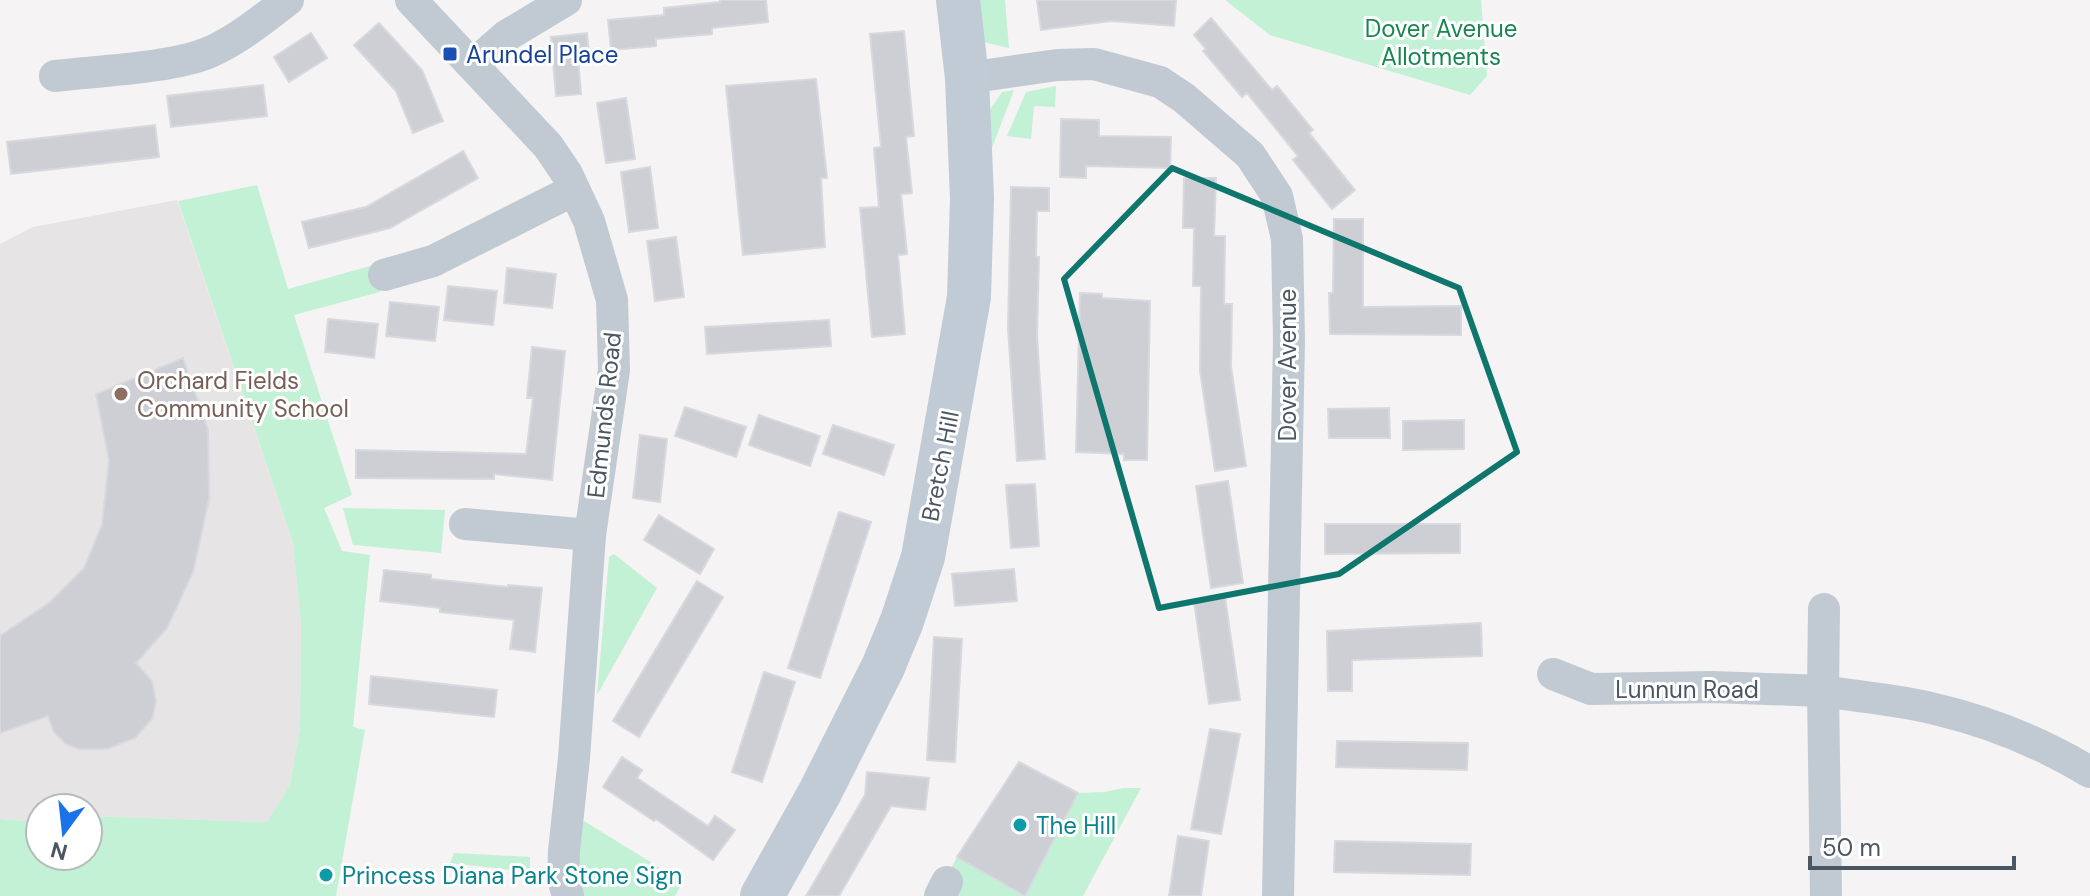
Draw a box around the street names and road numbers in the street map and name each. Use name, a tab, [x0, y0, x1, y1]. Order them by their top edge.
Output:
street label: Dover Avenue	[1272, 289, 1303, 441]
street label: Edmunds Road	[580, 330, 628, 500]
street label: Bretch Hill	[914, 408, 966, 524]
street label: Lunnun Road	[1615, 674, 1759, 705]

